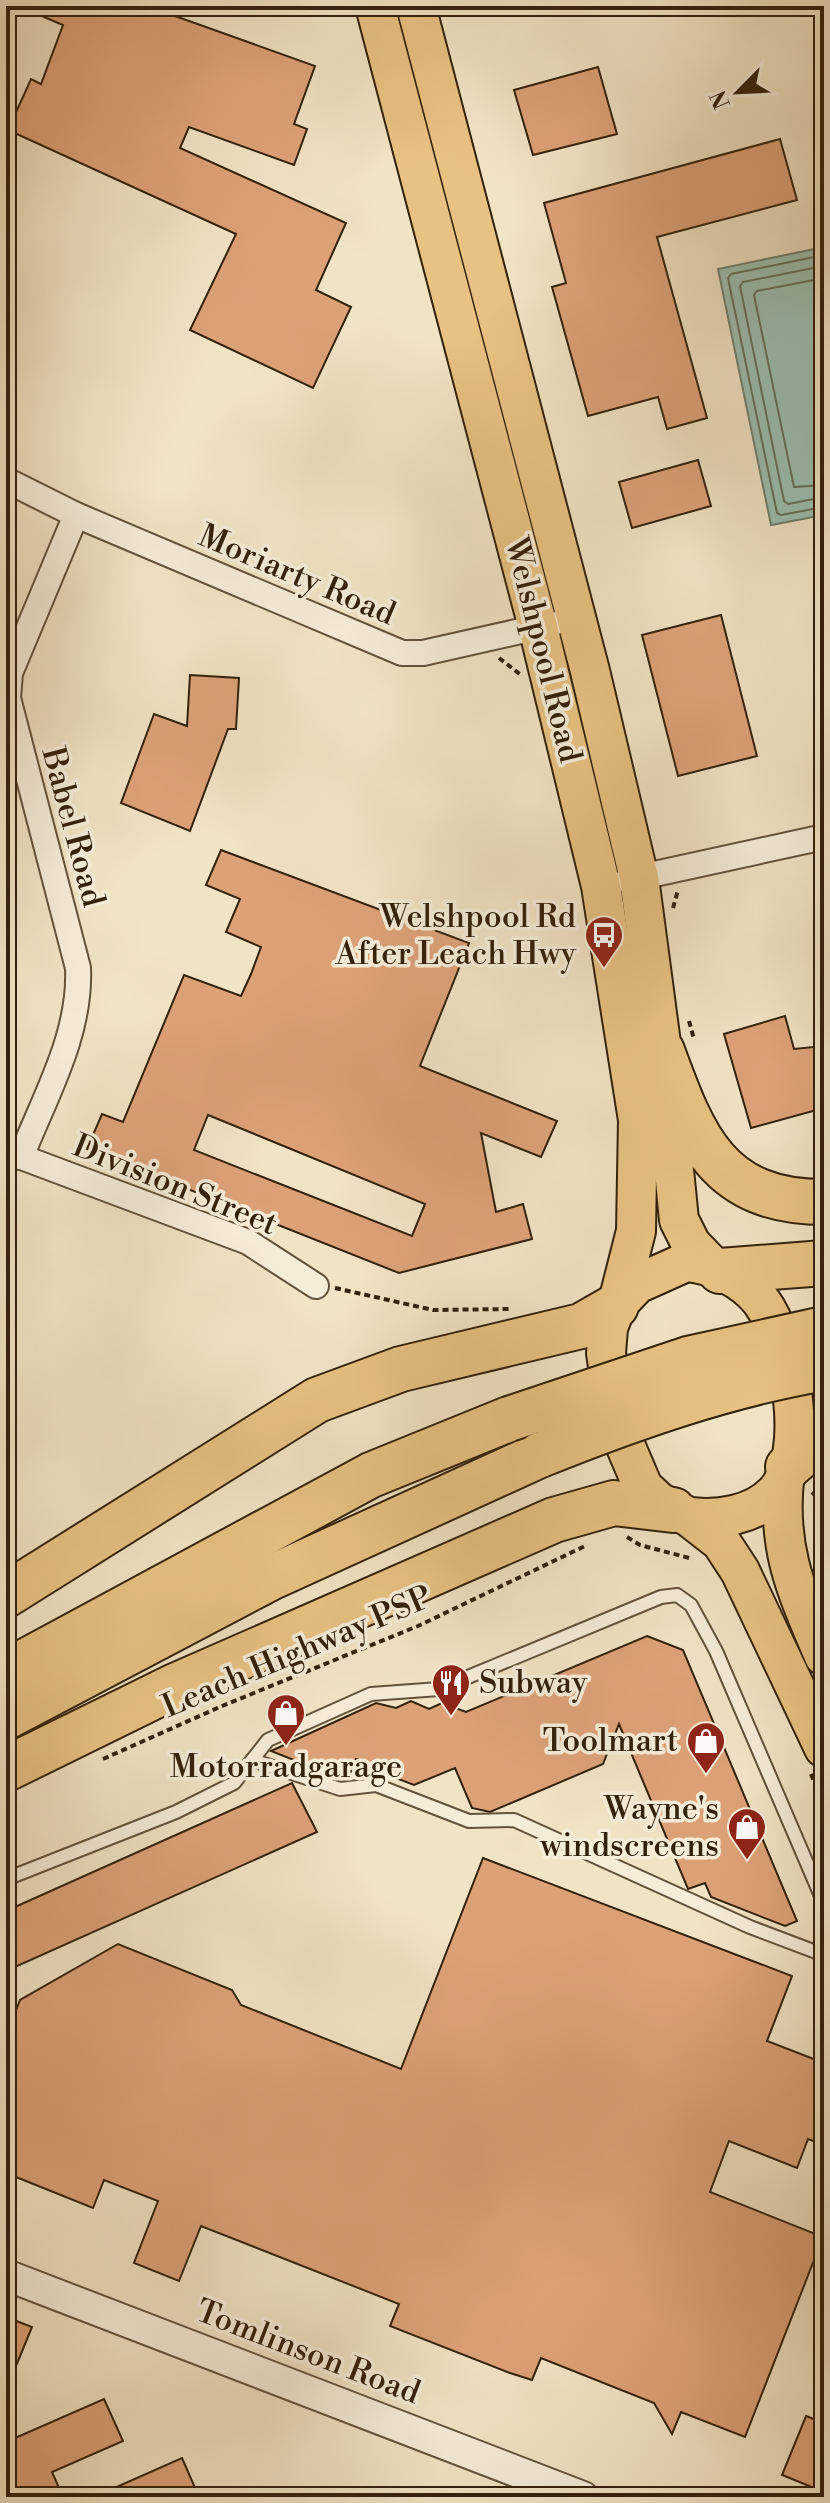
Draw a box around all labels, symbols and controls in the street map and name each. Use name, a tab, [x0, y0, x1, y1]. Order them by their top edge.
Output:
north arrow	[698, 52, 778, 132]
text: N	[705, 86, 737, 113]
street label: Moriarty Road	[193, 516, 401, 634]
street label: Welshpool Road	[495, 532, 590, 767]
street label: Babel Road	[32, 742, 113, 911]
place label: Welshpool Rd After Leach Hwy	[334, 897, 576, 974]
bus stop icon: Welshpool Rd After Leach Hwy	[583, 914, 625, 969]
street label: Division Street	[67, 1126, 283, 1244]
street label: Leach Highway PSP	[156, 1577, 438, 1727]
restaurant icon: Subway	[430, 1662, 472, 1717]
place label: Subway	[479, 1663, 588, 1703]
shop icon: Motorradgarage	[265, 1692, 307, 1747]
shop icon: Toolmart	[685, 1720, 727, 1775]
place label: Toolmart	[543, 1721, 678, 1761]
place label: Motorradgarage	[170, 1747, 402, 1787]
place label: Wayne's windscreens	[539, 1789, 719, 1866]
shop icon: Wayne's windscreens	[726, 1806, 768, 1861]
street label: Tomlinson Road	[190, 2291, 426, 2413]

